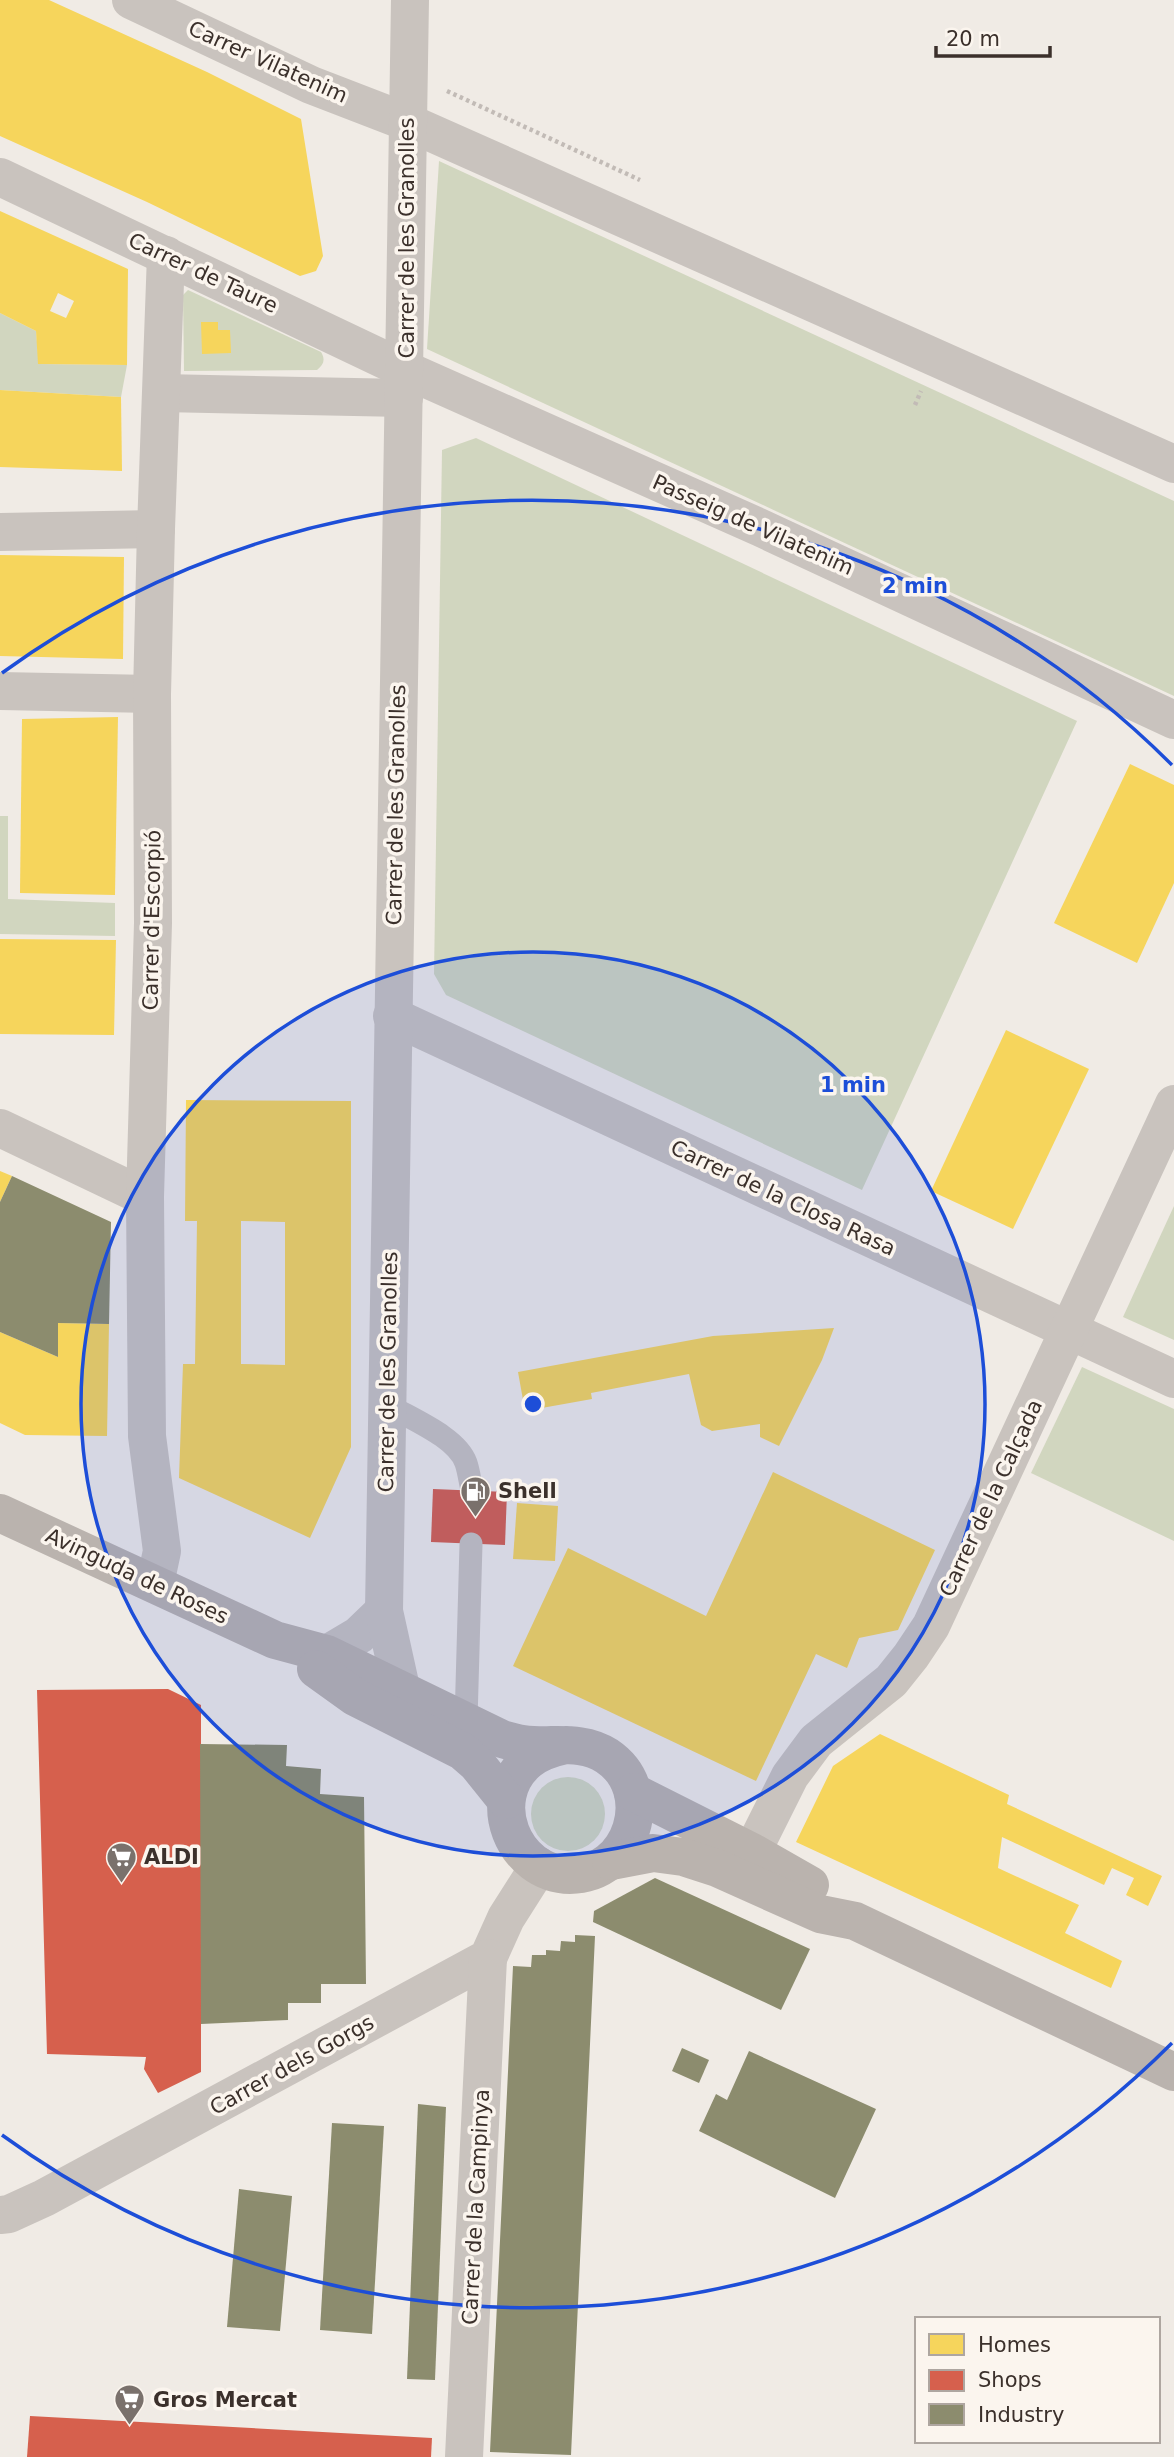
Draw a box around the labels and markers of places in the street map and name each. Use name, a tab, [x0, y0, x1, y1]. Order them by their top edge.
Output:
centre of rings	[521, 1392, 545, 1416]
fuel station icon: Shell	[458, 1474, 492, 1518]
place label: Shell	[498, 1479, 557, 1503]
supermarket icon: ALDI	[104, 1840, 138, 1884]
place label: ALDI	[144, 1845, 199, 1869]
supermarket icon: Gros Mercat	[113, 2383, 147, 2427]
place label: Gros Mercat	[153, 2388, 297, 2412]

